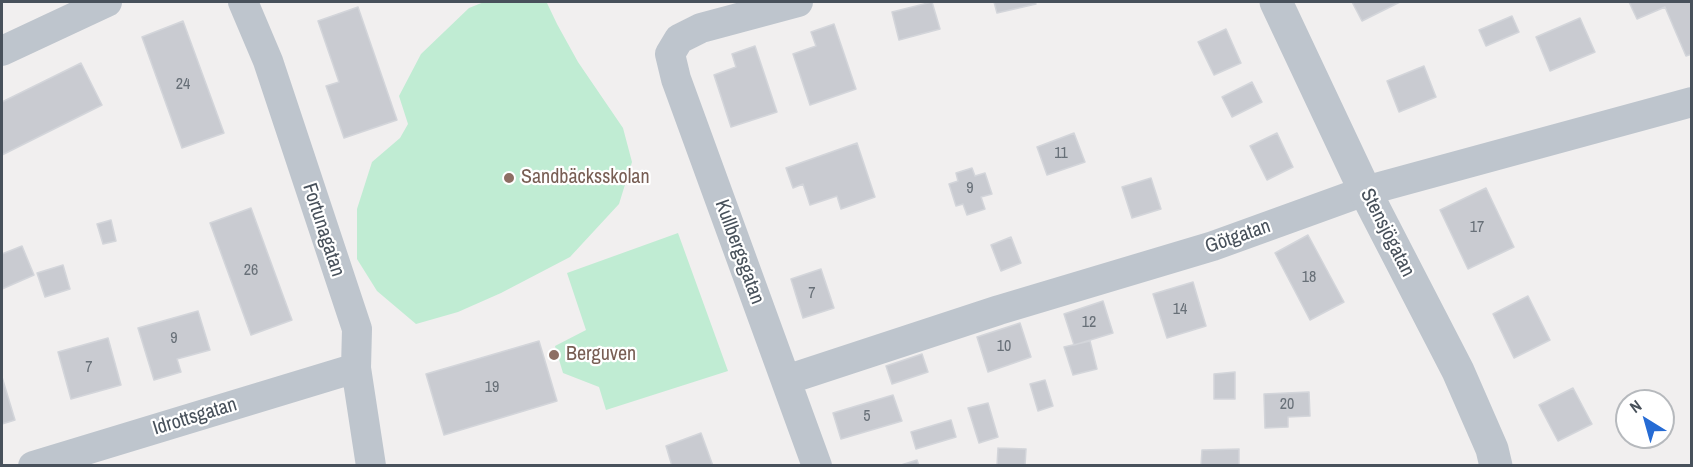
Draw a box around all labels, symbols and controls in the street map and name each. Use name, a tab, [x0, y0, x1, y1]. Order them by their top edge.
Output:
house number: 24	[176, 75, 190, 95]
house number: 11	[1054, 144, 1068, 164]
place label: Sandbäcksskolan	[521, 166, 650, 190]
marker: Sandbäcksskolan	[502, 171, 516, 185]
house number: 9	[966, 179, 974, 199]
street label: Fortunagatan	[297, 180, 349, 280]
street label: Stensjögatan	[1355, 185, 1419, 281]
street label: Kullbergsgatan	[709, 196, 769, 308]
street label: Götgatan	[1202, 215, 1274, 259]
house number: 17	[1470, 218, 1484, 238]
house number: 26	[244, 261, 258, 281]
house number: 18	[1302, 268, 1316, 288]
house number: 7	[808, 284, 816, 304]
house number: 14	[1173, 300, 1187, 320]
house number: 12	[1082, 313, 1096, 333]
house number: 9	[170, 329, 178, 349]
house number: 10	[997, 337, 1011, 357]
place label: Berguven	[566, 343, 636, 367]
marker: Berguven	[547, 348, 561, 362]
house number: 7	[85, 358, 93, 378]
house number: 19	[485, 378, 499, 398]
north arrow	[1615, 389, 1675, 449]
street label: Idrottsgatan	[150, 393, 240, 441]
house number: 20	[1280, 395, 1294, 415]
text: N	[1625, 395, 1646, 418]
house number: 5	[863, 407, 871, 427]

